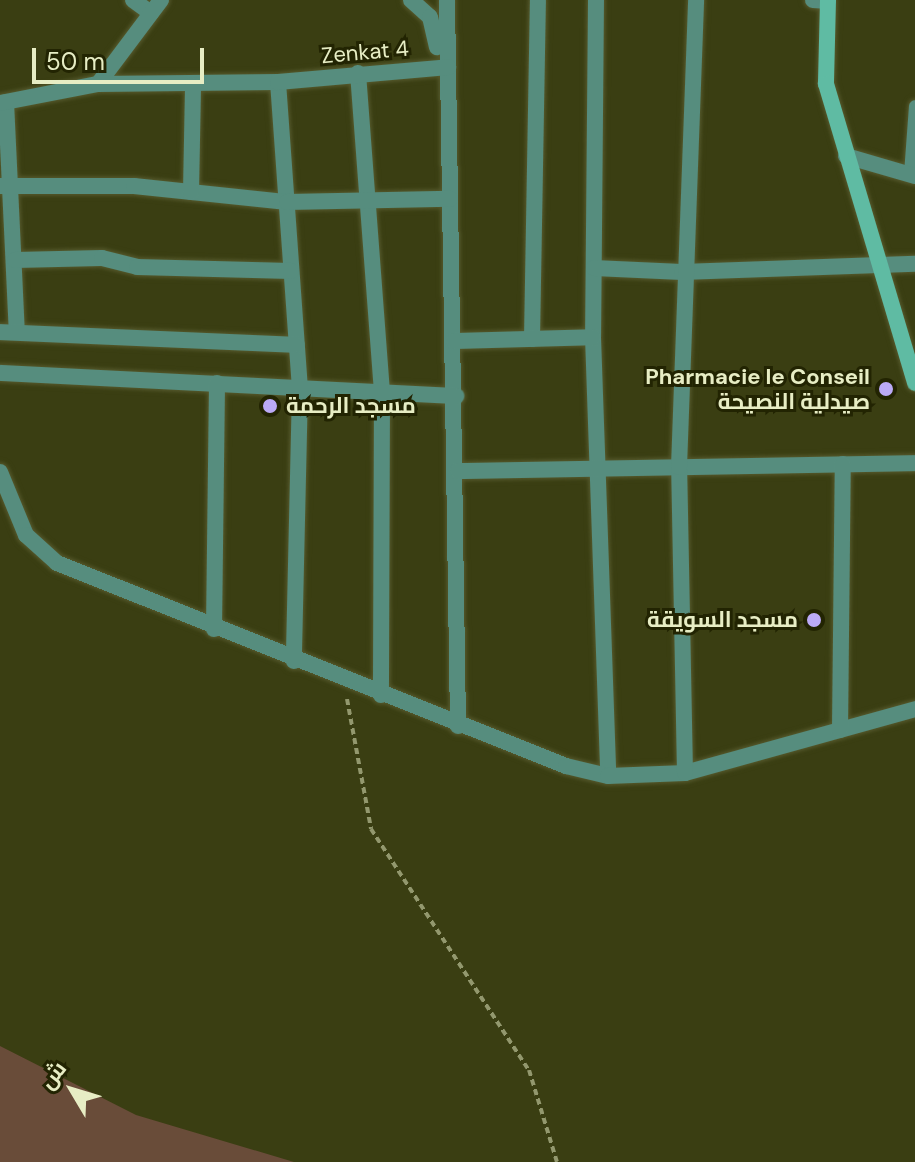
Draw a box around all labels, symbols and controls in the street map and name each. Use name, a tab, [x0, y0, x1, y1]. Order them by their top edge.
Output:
scale bar	[36, 32, 208, 82]
street label: Zenkat 4	[320, 35, 410, 69]
text: 50 m	[46, 46, 105, 77]
place label: Pharmacie le Conseil صيدلية النصيحة	[645, 363, 870, 414]
marker: Pharmacie le Conseil صيدلية النصيحة	[877, 380, 895, 398]
place label: مسجد الرحمة	[286, 393, 416, 419]
marker: مسجد الرحمة	[261, 397, 279, 415]
place label: مسجد السويقة	[647, 607, 798, 633]
marker: مسجد السويقة	[805, 611, 823, 629]
north arrow	[32, 1050, 112, 1130]
text: ش	[33, 1055, 73, 1095]

